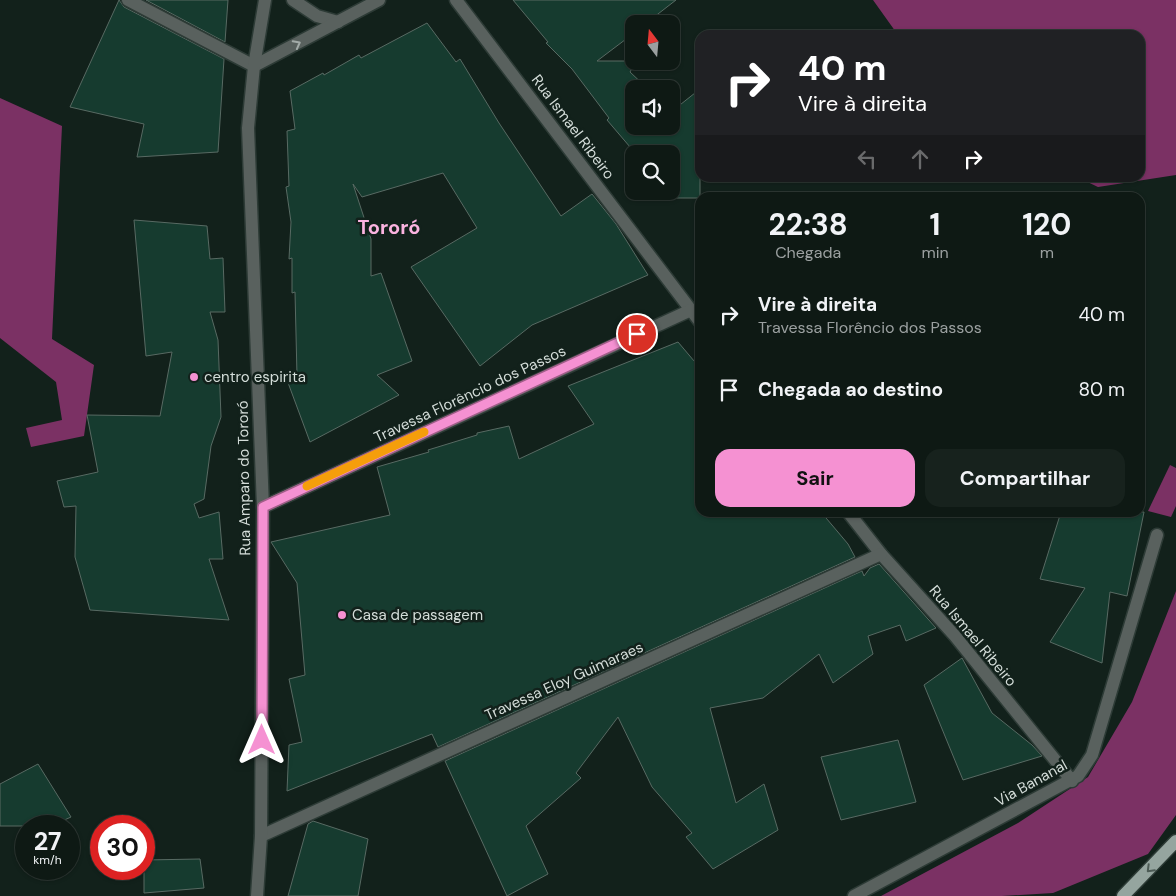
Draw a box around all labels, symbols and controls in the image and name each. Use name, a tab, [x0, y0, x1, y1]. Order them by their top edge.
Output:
north arrow	[625, 15, 680, 70]
map controls	[625, 15, 680, 200]
one-way arrow	[292, 40, 301, 50]
text: 40 m	[798, 45, 887, 91]
icon: right	[715, 50, 780, 115]
street label: Rua Ismael Ribeiro	[527, 71, 619, 184]
button: sound	[625, 80, 680, 135]
text: Vire à direita	[798, 89, 927, 118]
button: search	[625, 145, 680, 200]
icon: left	[853, 145, 881, 173]
icon: ahead	[906, 145, 934, 173]
icon: right	[959, 145, 987, 173]
text: 22:38	[769, 205, 848, 244]
text: 1	[930, 205, 940, 244]
text: 120	[1022, 205, 1071, 244]
district label: Tororó	[358, 214, 420, 240]
text: Chegada	[775, 242, 841, 263]
text: min	[921, 242, 949, 263]
text: m	[1040, 242, 1054, 263]
text: Vire à direita	[758, 292, 877, 317]
icon: right	[715, 301, 743, 329]
text: 40 m	[1078, 302, 1125, 327]
pin	[616, 313, 658, 355]
text: Travessa Florêncio dos Passos	[758, 317, 982, 338]
icon: arrive	[623, 320, 651, 348]
street label: Travessa Florêncio dos Passos	[371, 341, 569, 447]
place label: centro espirita	[204, 367, 306, 387]
marker: centro espirita	[188, 371, 200, 383]
icon: arrive	[715, 376, 743, 404]
text: Chegada ao destino	[758, 377, 943, 402]
text: 80 m	[1078, 377, 1125, 402]
street label: Rua Amparo do Tororó	[233, 400, 255, 556]
button: Sair	[715, 449, 915, 507]
button: Compartilhar	[925, 449, 1125, 507]
street label: Rua Ismael Ribeiro	[925, 581, 1021, 691]
place label: Casa de passagem	[352, 605, 483, 625]
marker: Casa de passagem	[336, 609, 348, 621]
street label: Travessa Eloy Guimaraes	[482, 637, 646, 725]
position arrow	[235, 713, 287, 765]
street label: Via Bananal	[991, 755, 1071, 811]
speed limit sign: 30	[90, 815, 155, 880]
text: 27	[34, 825, 61, 858]
text: km/h	[33, 852, 62, 868]
one-way arrow	[1147, 864, 1156, 873]

